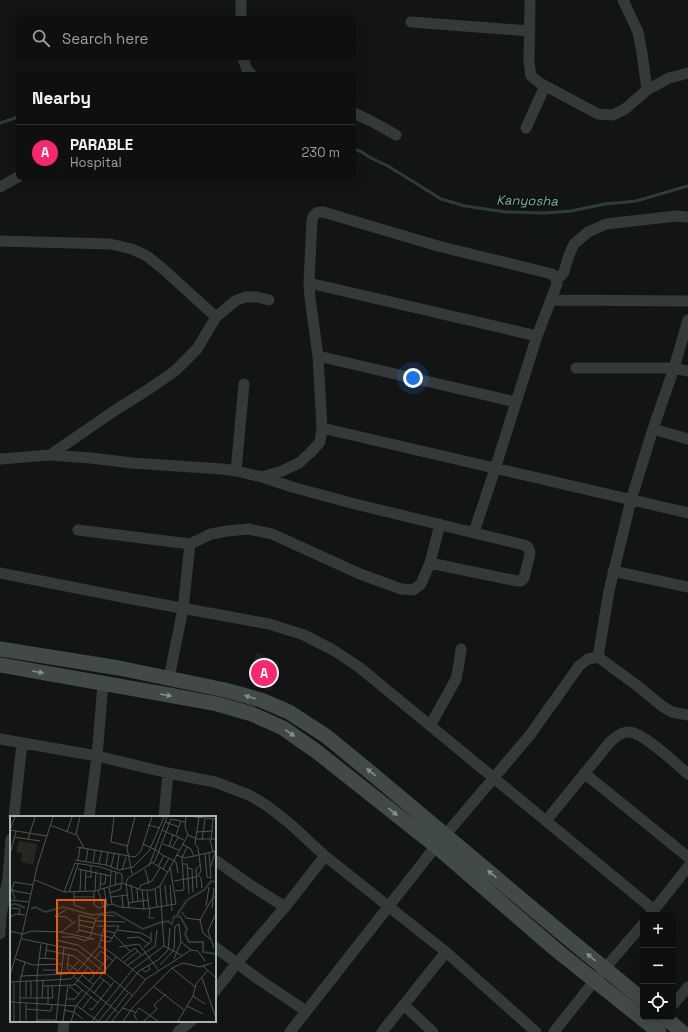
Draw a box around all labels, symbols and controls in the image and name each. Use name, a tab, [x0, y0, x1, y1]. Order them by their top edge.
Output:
search box	[16, 16, 356, 60]
icon: search	[30, 27, 52, 49]
text: Search here	[62, 29, 148, 48]
text: Nearby	[32, 87, 91, 109]
text: PARABLE	[70, 135, 133, 154]
text: A	[41, 144, 49, 161]
text: 230 m	[302, 144, 340, 161]
text: Hospital	[70, 154, 122, 171]
water label: Kanyosha	[496, 191, 558, 210]
your location	[403, 368, 423, 388]
pin: A	[251, 658, 277, 688]
one-way arrow	[32, 669, 44, 675]
one-way arrow	[160, 692, 172, 698]
one-way arrow	[243, 693, 256, 699]
one-way arrow	[284, 728, 295, 737]
one-way arrow	[365, 768, 376, 777]
one-way arrow	[387, 807, 398, 816]
inset map	[10, 816, 216, 1022]
one-way arrow	[486, 869, 497, 878]
map controls	[640, 912, 676, 1020]
button: +	[640, 912, 676, 948]
button: −	[640, 948, 676, 984]
one-way arrow	[586, 953, 597, 962]
button: locate	[640, 984, 676, 1020]

